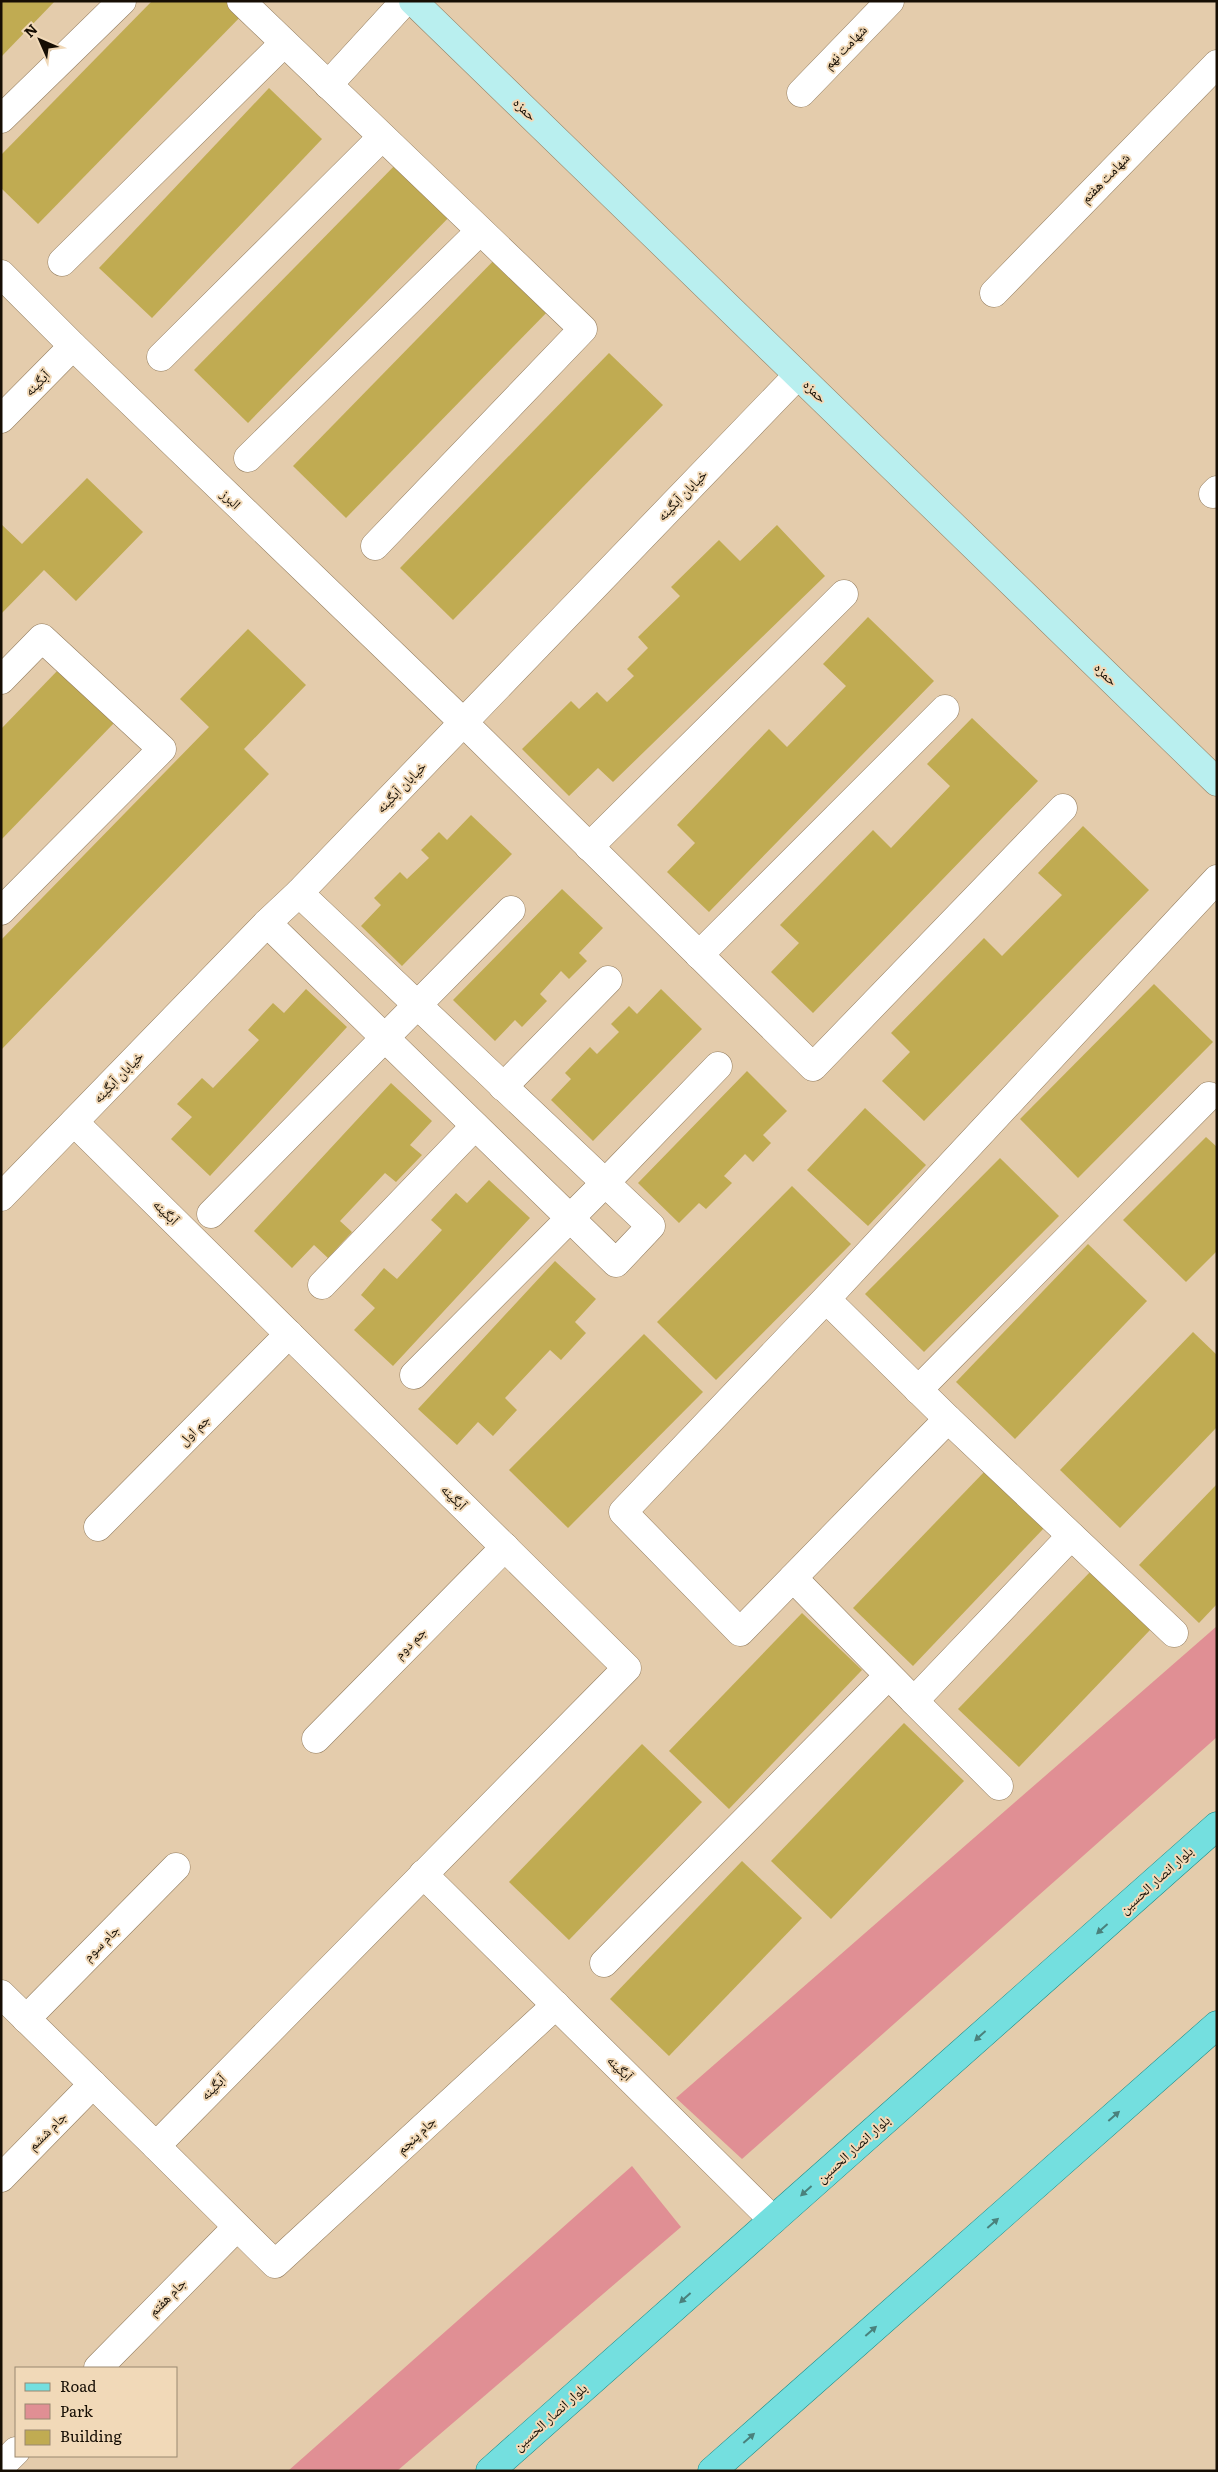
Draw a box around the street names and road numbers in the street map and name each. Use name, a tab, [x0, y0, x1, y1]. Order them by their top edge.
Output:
street label: شهامت نهم	[818, 19, 871, 74]
street label: حمزه	[509, 92, 542, 125]
street label: شهامت هفتم	[1075, 147, 1134, 208]
street label: آبگینه	[19, 365, 54, 400]
street label: حمزه	[799, 374, 832, 407]
street label: خیابان آبگینه	[652, 464, 711, 525]
street label: البرز	[216, 483, 246, 513]
street label: حمزه	[1090, 657, 1123, 690]
street label: خیابان آبگینه	[371, 756, 430, 817]
street label: خیابان آبگینه	[88, 1046, 147, 1107]
street label: آبگینه	[149, 1194, 184, 1229]
street label: جم اول	[173, 1409, 214, 1450]
street label: آبگینه	[437, 1479, 472, 1514]
street label: جم دوم	[389, 1622, 431, 1664]
street label: بلوار انصار الحسین	[1114, 1841, 1197, 1918]
street label: جام سوم	[77, 1919, 124, 1966]
street label: آبگینه	[603, 2050, 638, 2085]
street label: آبگینه	[195, 2069, 230, 2104]
street label: جام ششم	[22, 2106, 71, 2155]
street label: بلوار انصار الحسین	[811, 2110, 894, 2187]
street label: جام پنجم	[391, 2111, 440, 2159]
street label: جام هفتم	[143, 2273, 191, 2321]
street label: بلوار انصار الحسین	[508, 2378, 591, 2455]

